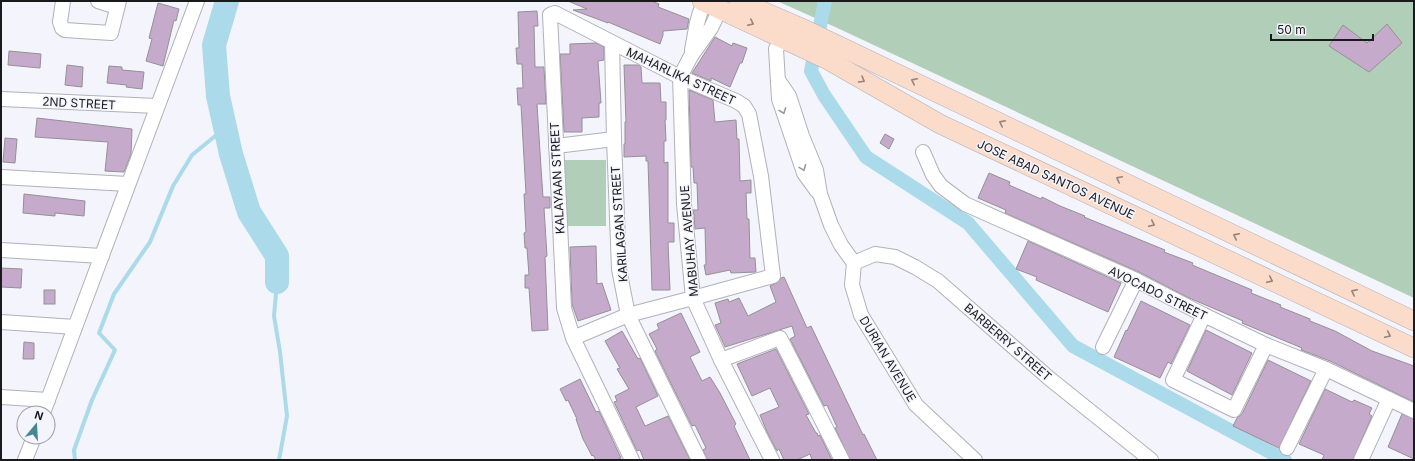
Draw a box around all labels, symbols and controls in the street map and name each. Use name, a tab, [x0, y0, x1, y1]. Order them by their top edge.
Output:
scale bar	[1271, 16, 1373, 42]
one-way arrow	[747, 19, 754, 27]
text: 50 m	[1277, 22, 1306, 37]
street label: MAHARLIKA STREET	[624, 44, 738, 108]
one-way arrow	[858, 75, 865, 82]
one-way arrow	[911, 78, 918, 86]
street label: 2ND STREET	[42, 94, 116, 112]
one-way arrow	[778, 107, 786, 114]
one-way arrow	[999, 120, 1006, 128]
street label: KALAYAAN STREET	[547, 121, 567, 234]
street label: JOSE ABAD SANTOS AVENUE	[975, 136, 1137, 222]
street label: KARILAGAN STREET	[607, 165, 631, 283]
one-way arrow	[799, 165, 807, 172]
one-way arrow	[1116, 176, 1123, 184]
street label: MABUHAY AVENUE	[677, 185, 701, 297]
one-way arrow	[1148, 219, 1156, 227]
one-way arrow	[1233, 233, 1241, 241]
street label: AVOCADO STREET	[1106, 263, 1210, 323]
one-way arrow	[1266, 275, 1273, 283]
one-way arrow	[1350, 289, 1358, 297]
street label: BARBERRY STREET	[961, 300, 1055, 384]
street label: DURIAN AVENUE	[856, 313, 920, 405]
one-way arrow	[1383, 330, 1391, 338]
north arrow	[16, 405, 56, 445]
text: N	[33, 408, 45, 423]

